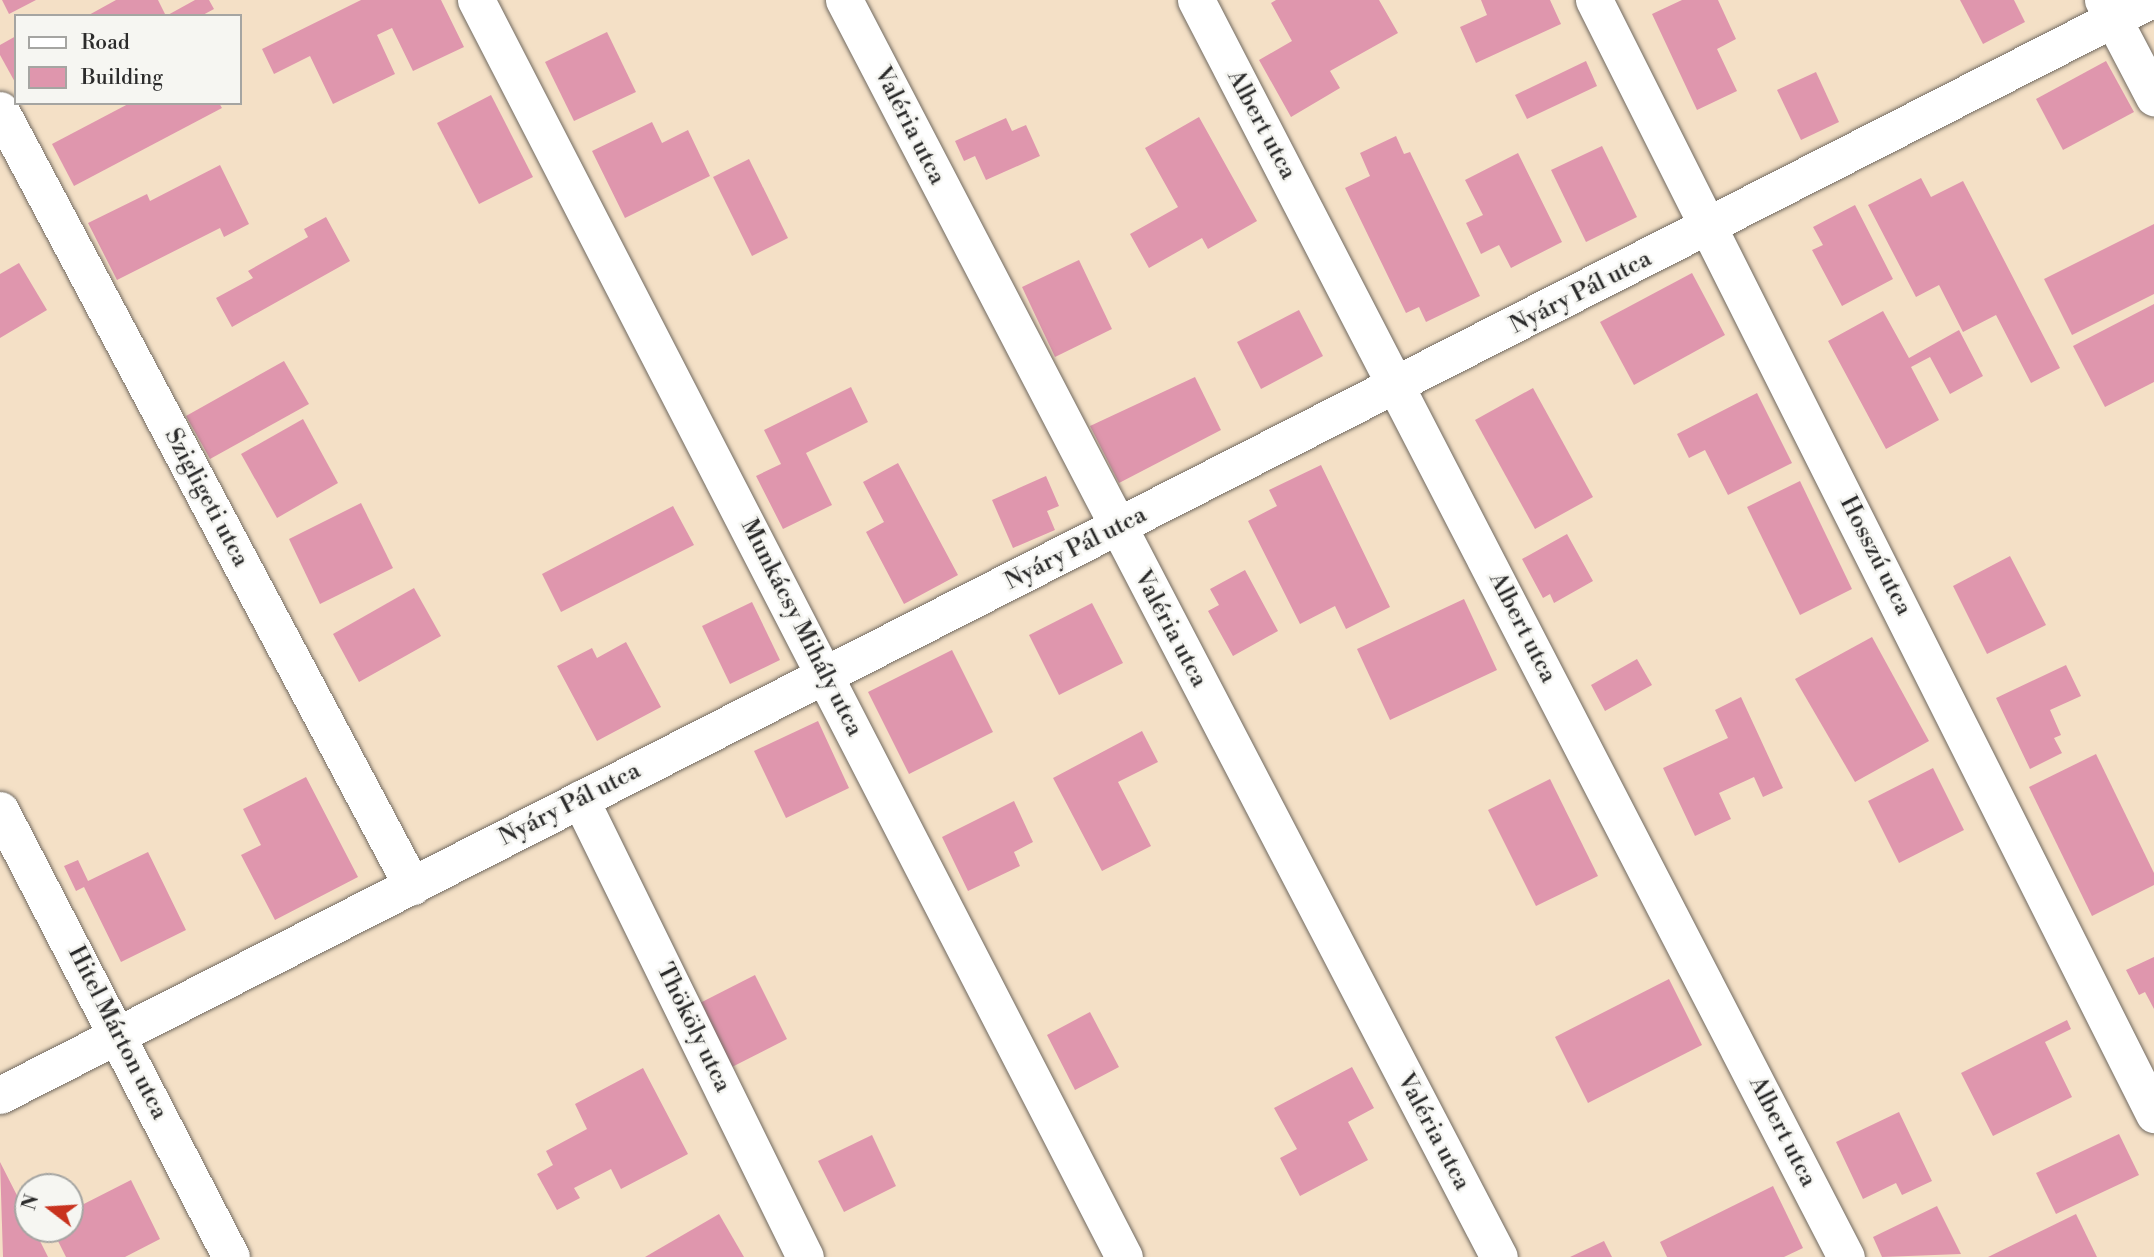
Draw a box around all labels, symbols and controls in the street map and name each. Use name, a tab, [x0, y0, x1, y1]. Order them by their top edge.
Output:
legend	[14, 14, 242, 105]
text: Road	[81, 30, 130, 56]
street label: Valéria utca	[867, 62, 951, 190]
text: Building	[81, 65, 163, 91]
street label: Albert utca	[1220, 65, 1302, 185]
street label: Nyáry Pál utca	[1505, 245, 1657, 341]
street label: Szigligeti utca	[158, 424, 254, 572]
street label: Hosszú utca	[1833, 492, 1917, 620]
street label: Nyáry Pál utca	[1000, 501, 1152, 597]
street label: Munkácsy Mihály utca	[734, 515, 868, 741]
street label: Valéria utca	[1127, 566, 1213, 692]
street label: Albert utca	[1482, 568, 1562, 688]
street label: Nyáry Pál utca	[494, 757, 646, 853]
street label: Hitel Márton utca	[61, 941, 173, 1125]
street label: Thököly utca	[649, 959, 737, 1097]
street label: Valéria utca	[1390, 1069, 1476, 1195]
street label: Albert utca	[1742, 1072, 1822, 1192]
north arrow	[14, 1173, 84, 1243]
text: N	[17, 1192, 45, 1213]

